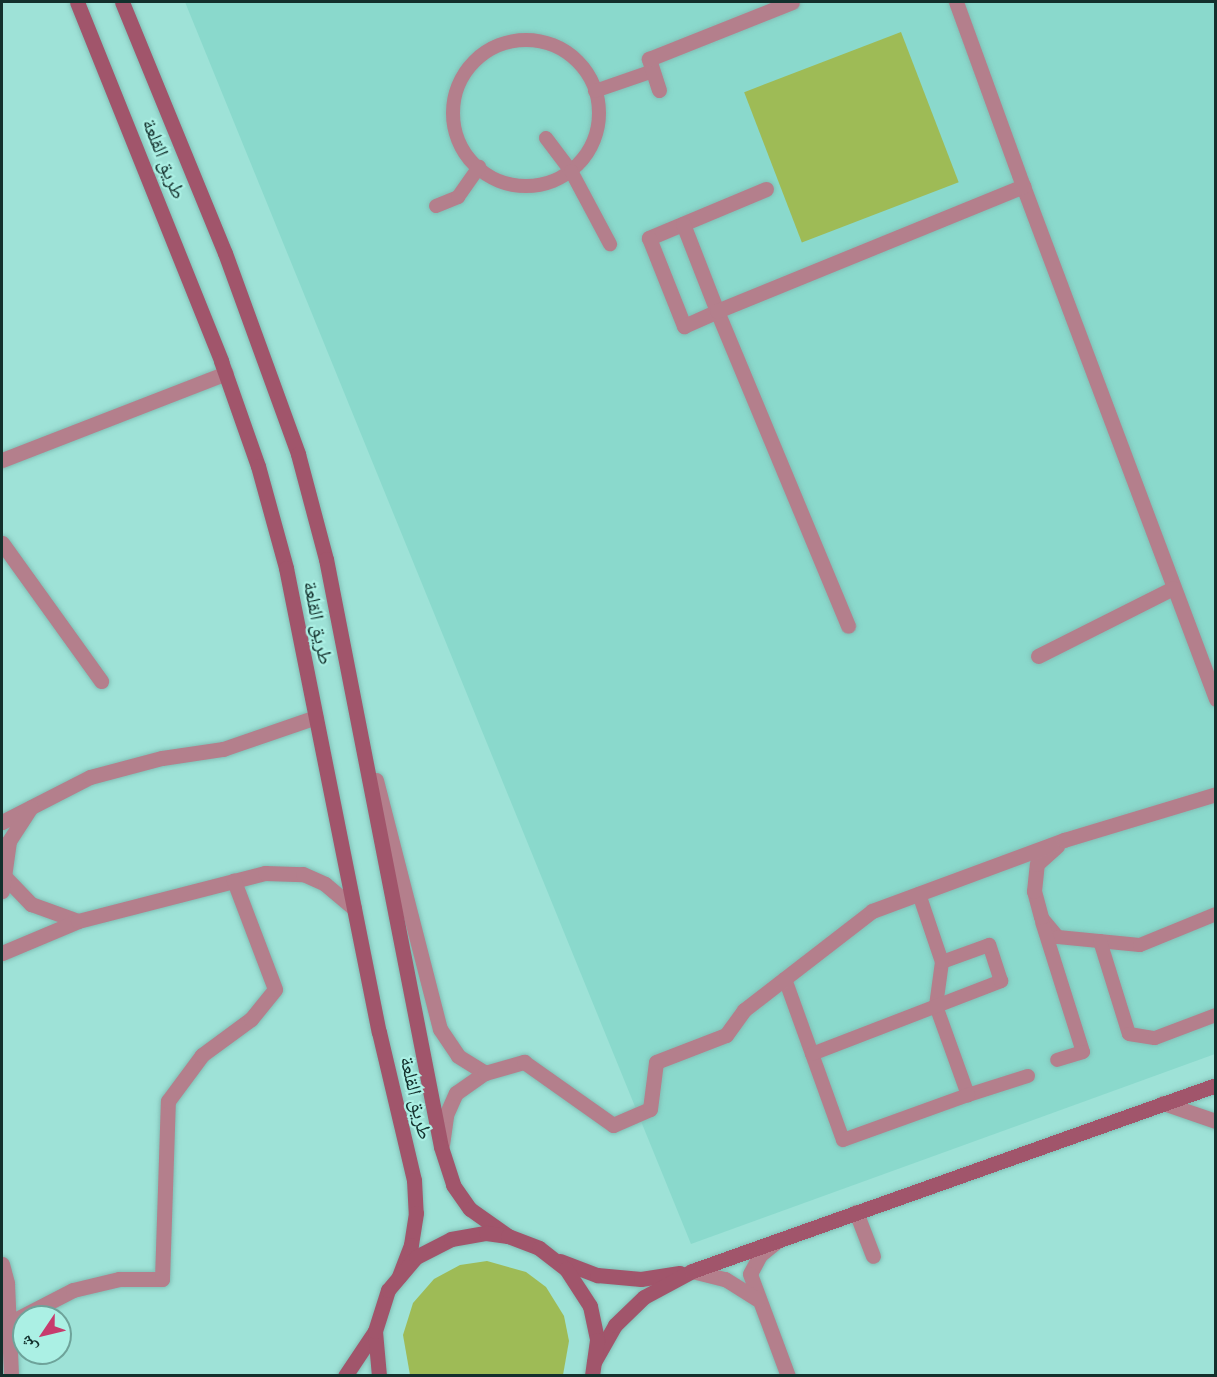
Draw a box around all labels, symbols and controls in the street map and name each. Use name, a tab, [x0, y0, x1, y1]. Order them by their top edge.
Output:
street label: طريق القلعة	[137, 115, 191, 203]
street label: طريق القلعة	[298, 579, 338, 667]
street label: طريق القلعة	[395, 1054, 437, 1142]
north arrow	[12, 1305, 72, 1365]
text: ش	[16, 1332, 41, 1357]

